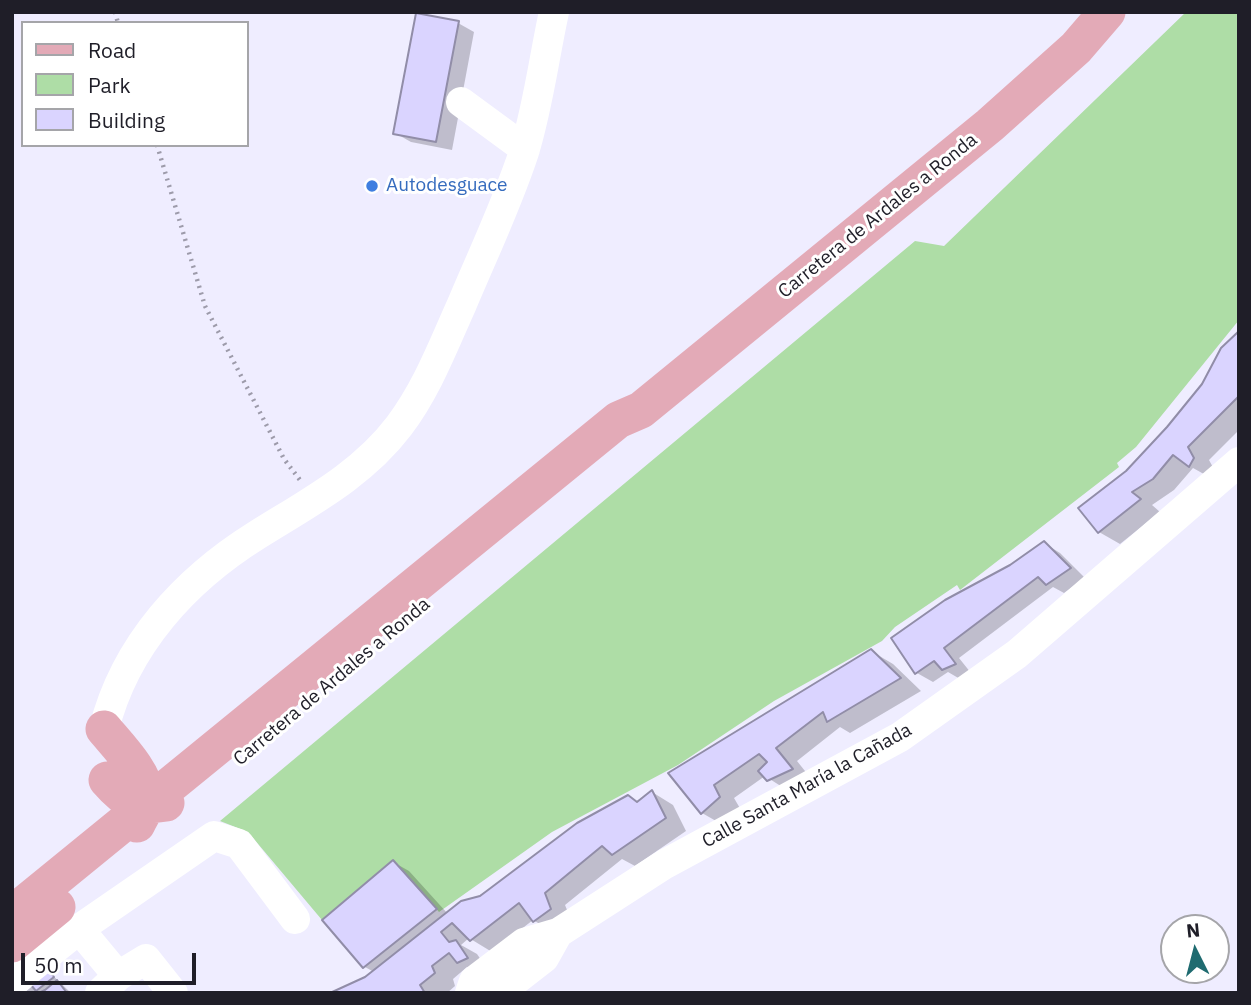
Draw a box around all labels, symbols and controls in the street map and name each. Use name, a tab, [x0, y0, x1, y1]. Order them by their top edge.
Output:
legend	[21, 21, 248, 147]
text: Road	[88, 36, 136, 64]
text: Park	[88, 71, 131, 99]
text: Building	[88, 106, 165, 134]
street label: Carretera de Ardales a Ronda	[774, 129, 982, 303]
place label: Autodesguace	[386, 175, 507, 197]
marker: Autodesguace	[364, 178, 380, 194]
street label: Carretera de Ardales a Ronda	[229, 593, 435, 771]
street label: Calle Santa María la Cañada	[698, 719, 916, 853]
north arrow	[1160, 914, 1230, 984]
text: N	[1185, 917, 1201, 943]
scale bar	[24, 939, 200, 983]
text: 50 m	[34, 951, 83, 979]

